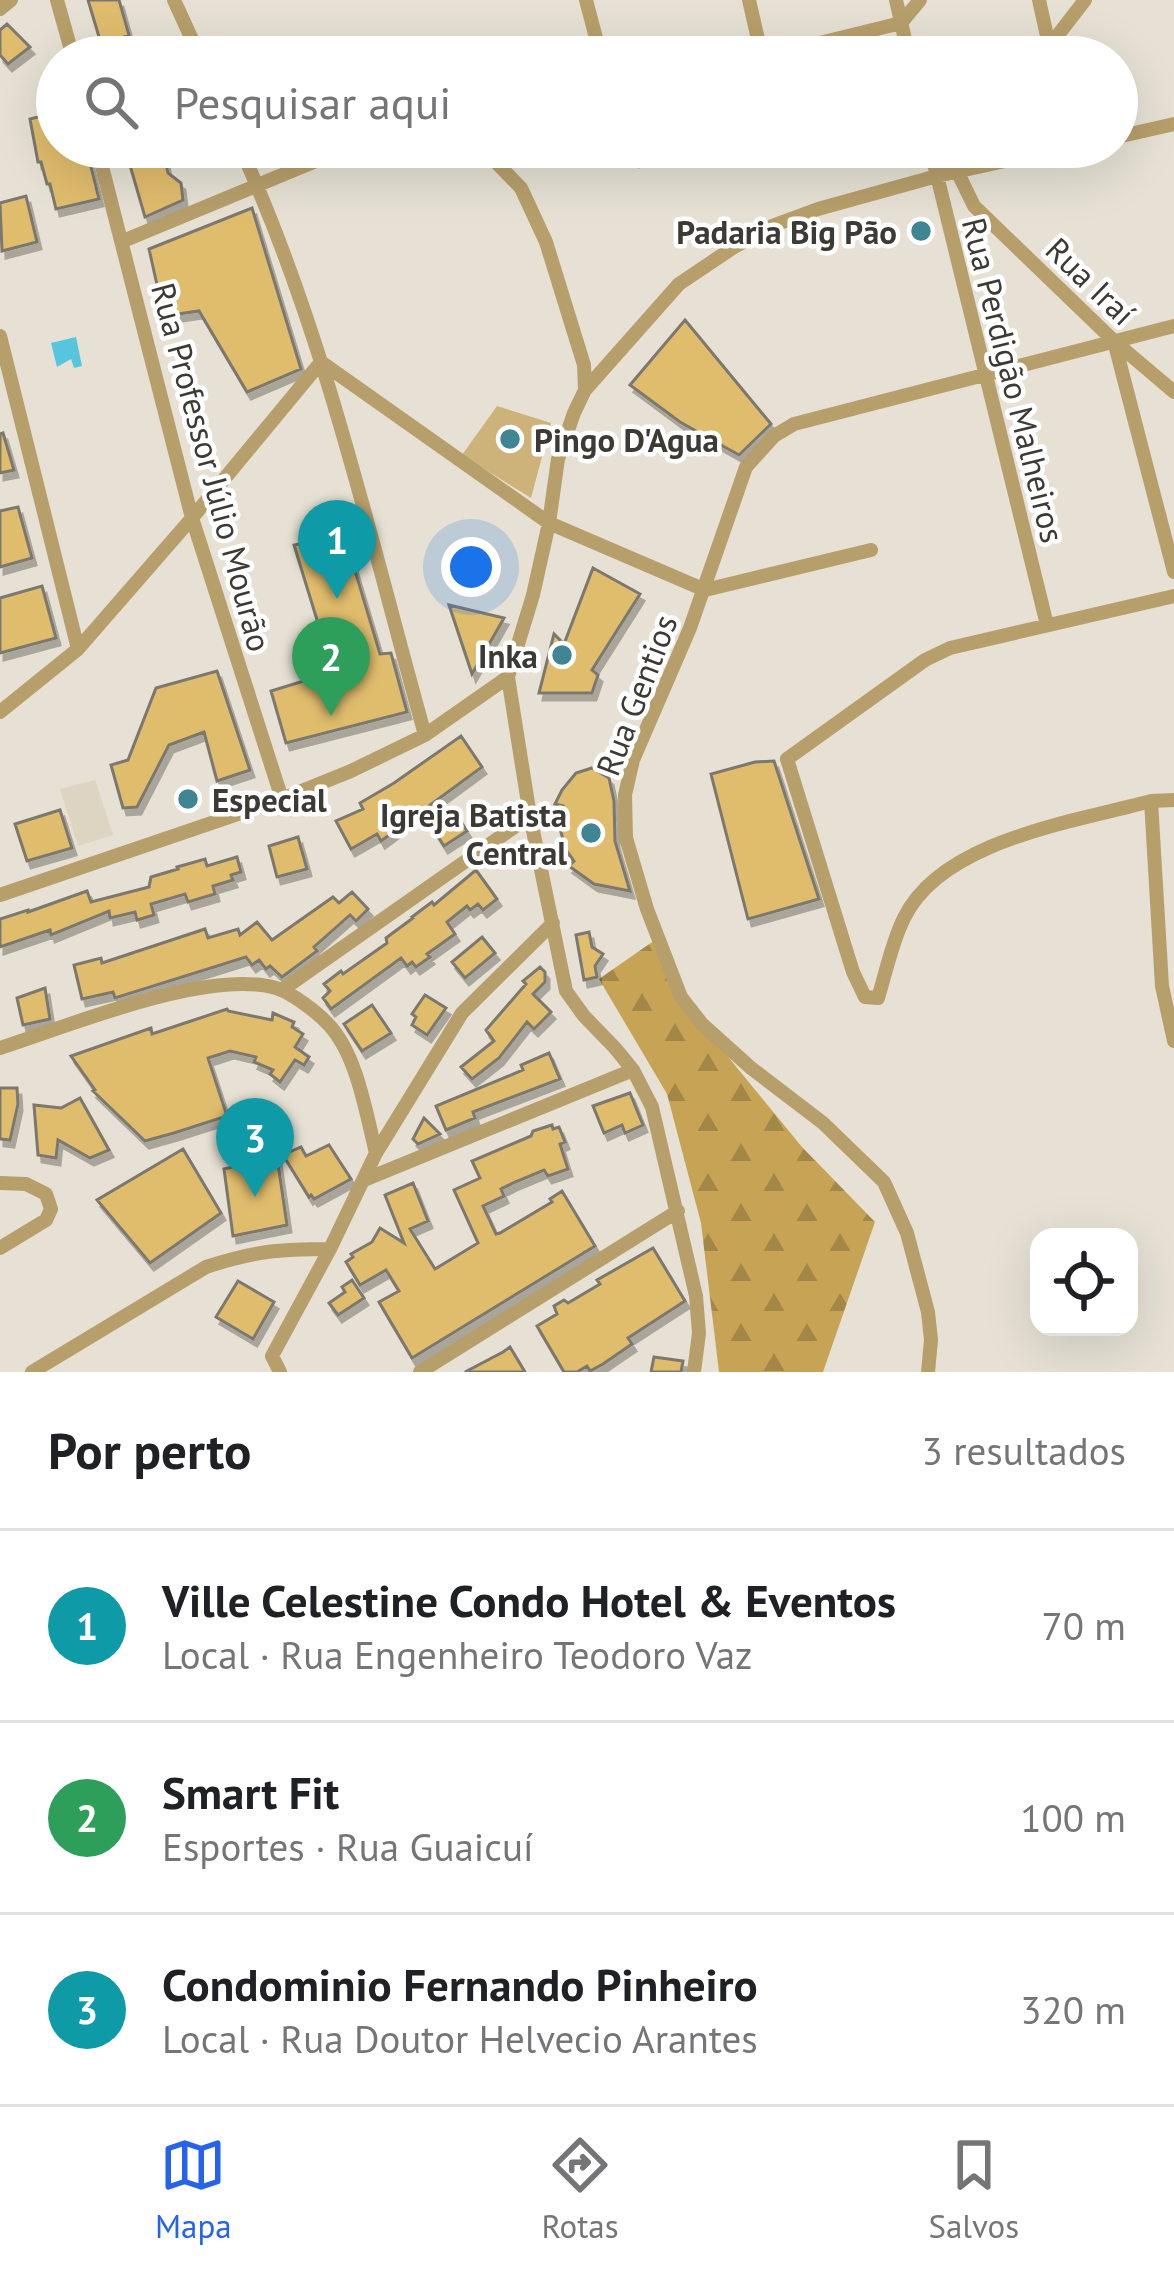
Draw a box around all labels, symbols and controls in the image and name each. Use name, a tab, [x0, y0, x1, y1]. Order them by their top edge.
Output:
search box	[36, 36, 1138, 168]
icon: search	[78, 69, 144, 135]
text: Pesquisar aqui	[174, 73, 451, 131]
place label: Padaria Big Pão	[676, 210, 897, 253]
street label: Rua Perdigão Malheiros	[953, 213, 1075, 547]
marker: Padaria Big Pão	[908, 218, 934, 244]
street label: Rua Iraí	[1037, 228, 1145, 334]
street label: Rua Professor Júlio Mourão	[142, 278, 282, 656]
place label: Pingo D'Agua	[534, 418, 719, 461]
marker: Pingo D'Agua	[497, 426, 523, 452]
pin: 1	[298, 500, 376, 599]
your location	[441, 537, 501, 597]
street label: Rua Gentios	[586, 608, 686, 782]
pin: 2	[292, 617, 370, 716]
place label: Inka	[478, 634, 538, 677]
marker: Inka	[549, 642, 575, 668]
place label: Especial	[212, 778, 327, 821]
marker: Especial	[175, 786, 201, 812]
place label: Igreja Batista Central	[380, 793, 567, 874]
marker: Igreja Batista Central	[578, 820, 604, 846]
pin: 3	[216, 1098, 294, 1197]
map controls	[1030, 1228, 1138, 1336]
button: locate	[1030, 1228, 1138, 1336]
text: Por perto	[48, 1417, 251, 1483]
text: 3 resultados	[922, 1425, 1126, 1476]
text: Ville Celestine Condo Hotel & Eventos	[162, 1571, 896, 1629]
text: 1	[76, 1600, 98, 1651]
text: 70 m	[1041, 1600, 1126, 1651]
text: Local · Rua Engenheiro Teodoro Vaz	[162, 1629, 752, 1680]
text: Smart Fit	[162, 1763, 339, 1821]
text: 2	[76, 1792, 98, 1843]
text: 100 m	[1020, 1792, 1126, 1843]
text: Esportes · Rua Guaicuí	[162, 1821, 533, 1872]
text: Condominio Fernando Pinheiro	[162, 1955, 758, 2013]
text: 3	[76, 1984, 98, 2035]
text: 320 m	[1020, 1984, 1126, 2035]
text: Local · Rua Doutor Helvecio Arantes	[162, 2013, 758, 2064]
tab: Mapa	[155, 2132, 232, 2247]
tab: Rotas	[541, 2132, 619, 2247]
tab: Salvos	[928, 2132, 1019, 2247]

